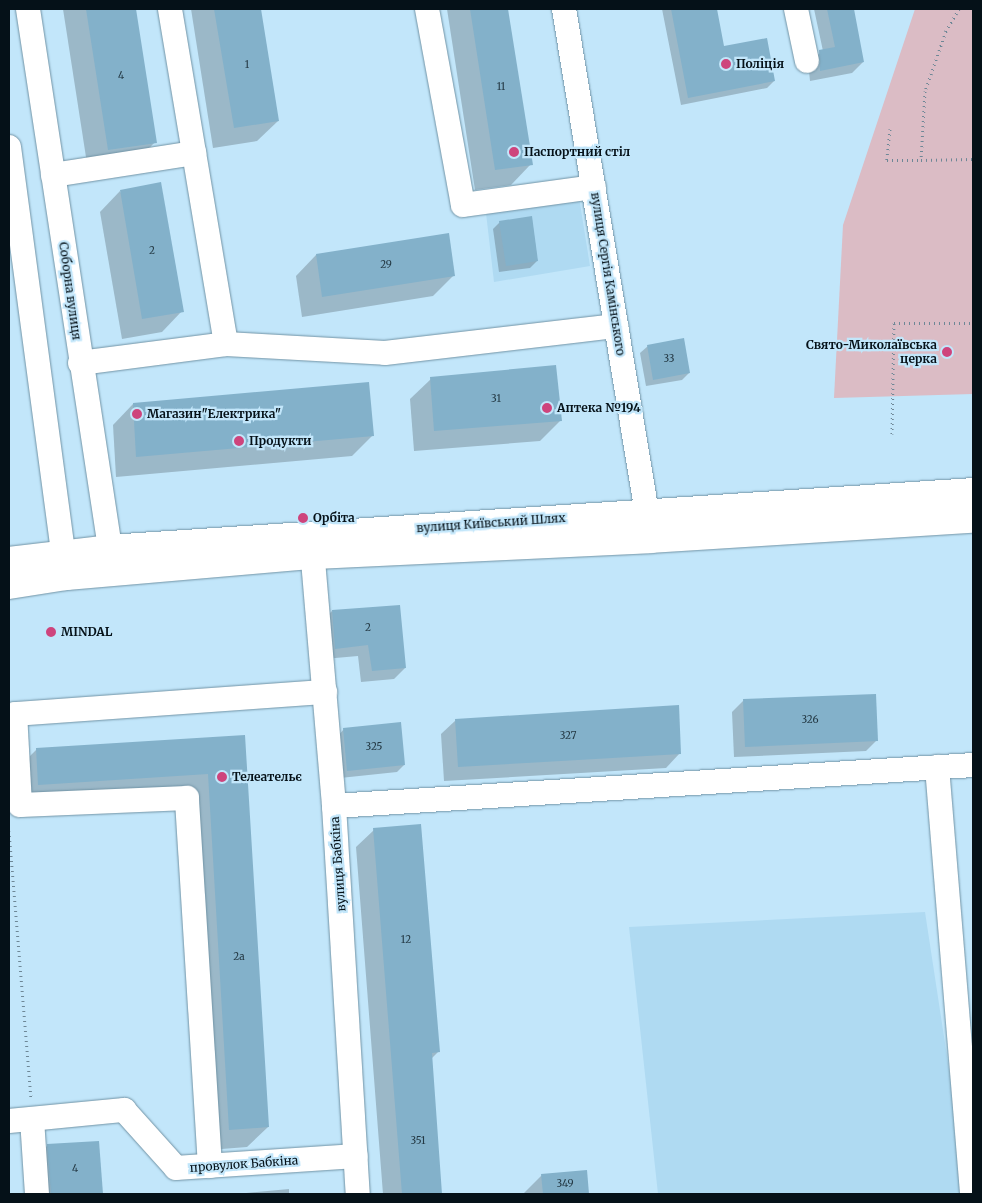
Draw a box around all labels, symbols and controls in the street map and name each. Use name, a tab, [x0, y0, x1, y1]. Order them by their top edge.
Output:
place label: Поліція	[736, 57, 784, 71]
marker: Поліція	[720, 58, 732, 70]
house number: 1	[245, 59, 249, 71]
house number: 4	[118, 70, 124, 82]
house number: 11	[497, 81, 505, 93]
place label: Паспортний стіл	[524, 145, 630, 159]
marker: Паспортний стіл	[508, 146, 520, 158]
street label: вулиця Сергія Камінського	[588, 191, 628, 357]
street label: Соборна вулиця	[56, 241, 84, 341]
house number: 2	[149, 245, 155, 257]
house number: 29	[380, 259, 392, 271]
place label: Свято-Миколаївська церка	[806, 338, 937, 366]
marker: Свято-Миколаївська церка	[941, 346, 953, 358]
house number: 33	[664, 353, 674, 365]
house number: 31	[491, 393, 501, 405]
place label: Аптека №194	[557, 401, 641, 415]
marker: Аптека №194	[541, 402, 553, 414]
place label: Магазин"Електрика"	[147, 407, 281, 421]
marker: Магазин"Електрика"	[131, 408, 143, 420]
place label: Продукти	[249, 434, 312, 448]
marker: Продукти	[233, 435, 245, 447]
place label: Орбіта	[313, 511, 355, 525]
street label: вулиця Київський Шлях	[416, 511, 566, 535]
marker: Орбіта	[297, 512, 309, 524]
house number: 2	[365, 622, 371, 634]
place label: MINDAL	[61, 625, 112, 639]
marker: MINDAL	[45, 626, 57, 638]
house number: 326	[801, 714, 819, 726]
house number: 327	[560, 730, 576, 742]
house number: 325	[366, 741, 382, 753]
place label: Телеательє	[232, 770, 302, 784]
marker: Телеательє	[216, 771, 228, 783]
street label: вулиця Бабкіна	[327, 816, 349, 912]
house number: 12	[401, 934, 411, 946]
house number: 2а	[233, 951, 245, 963]
house number: 351	[410, 1135, 426, 1147]
street label: провулок Бабкіна	[189, 1153, 299, 1175]
house number: 4	[72, 1163, 78, 1175]
house number: 349	[556, 1178, 574, 1190]

